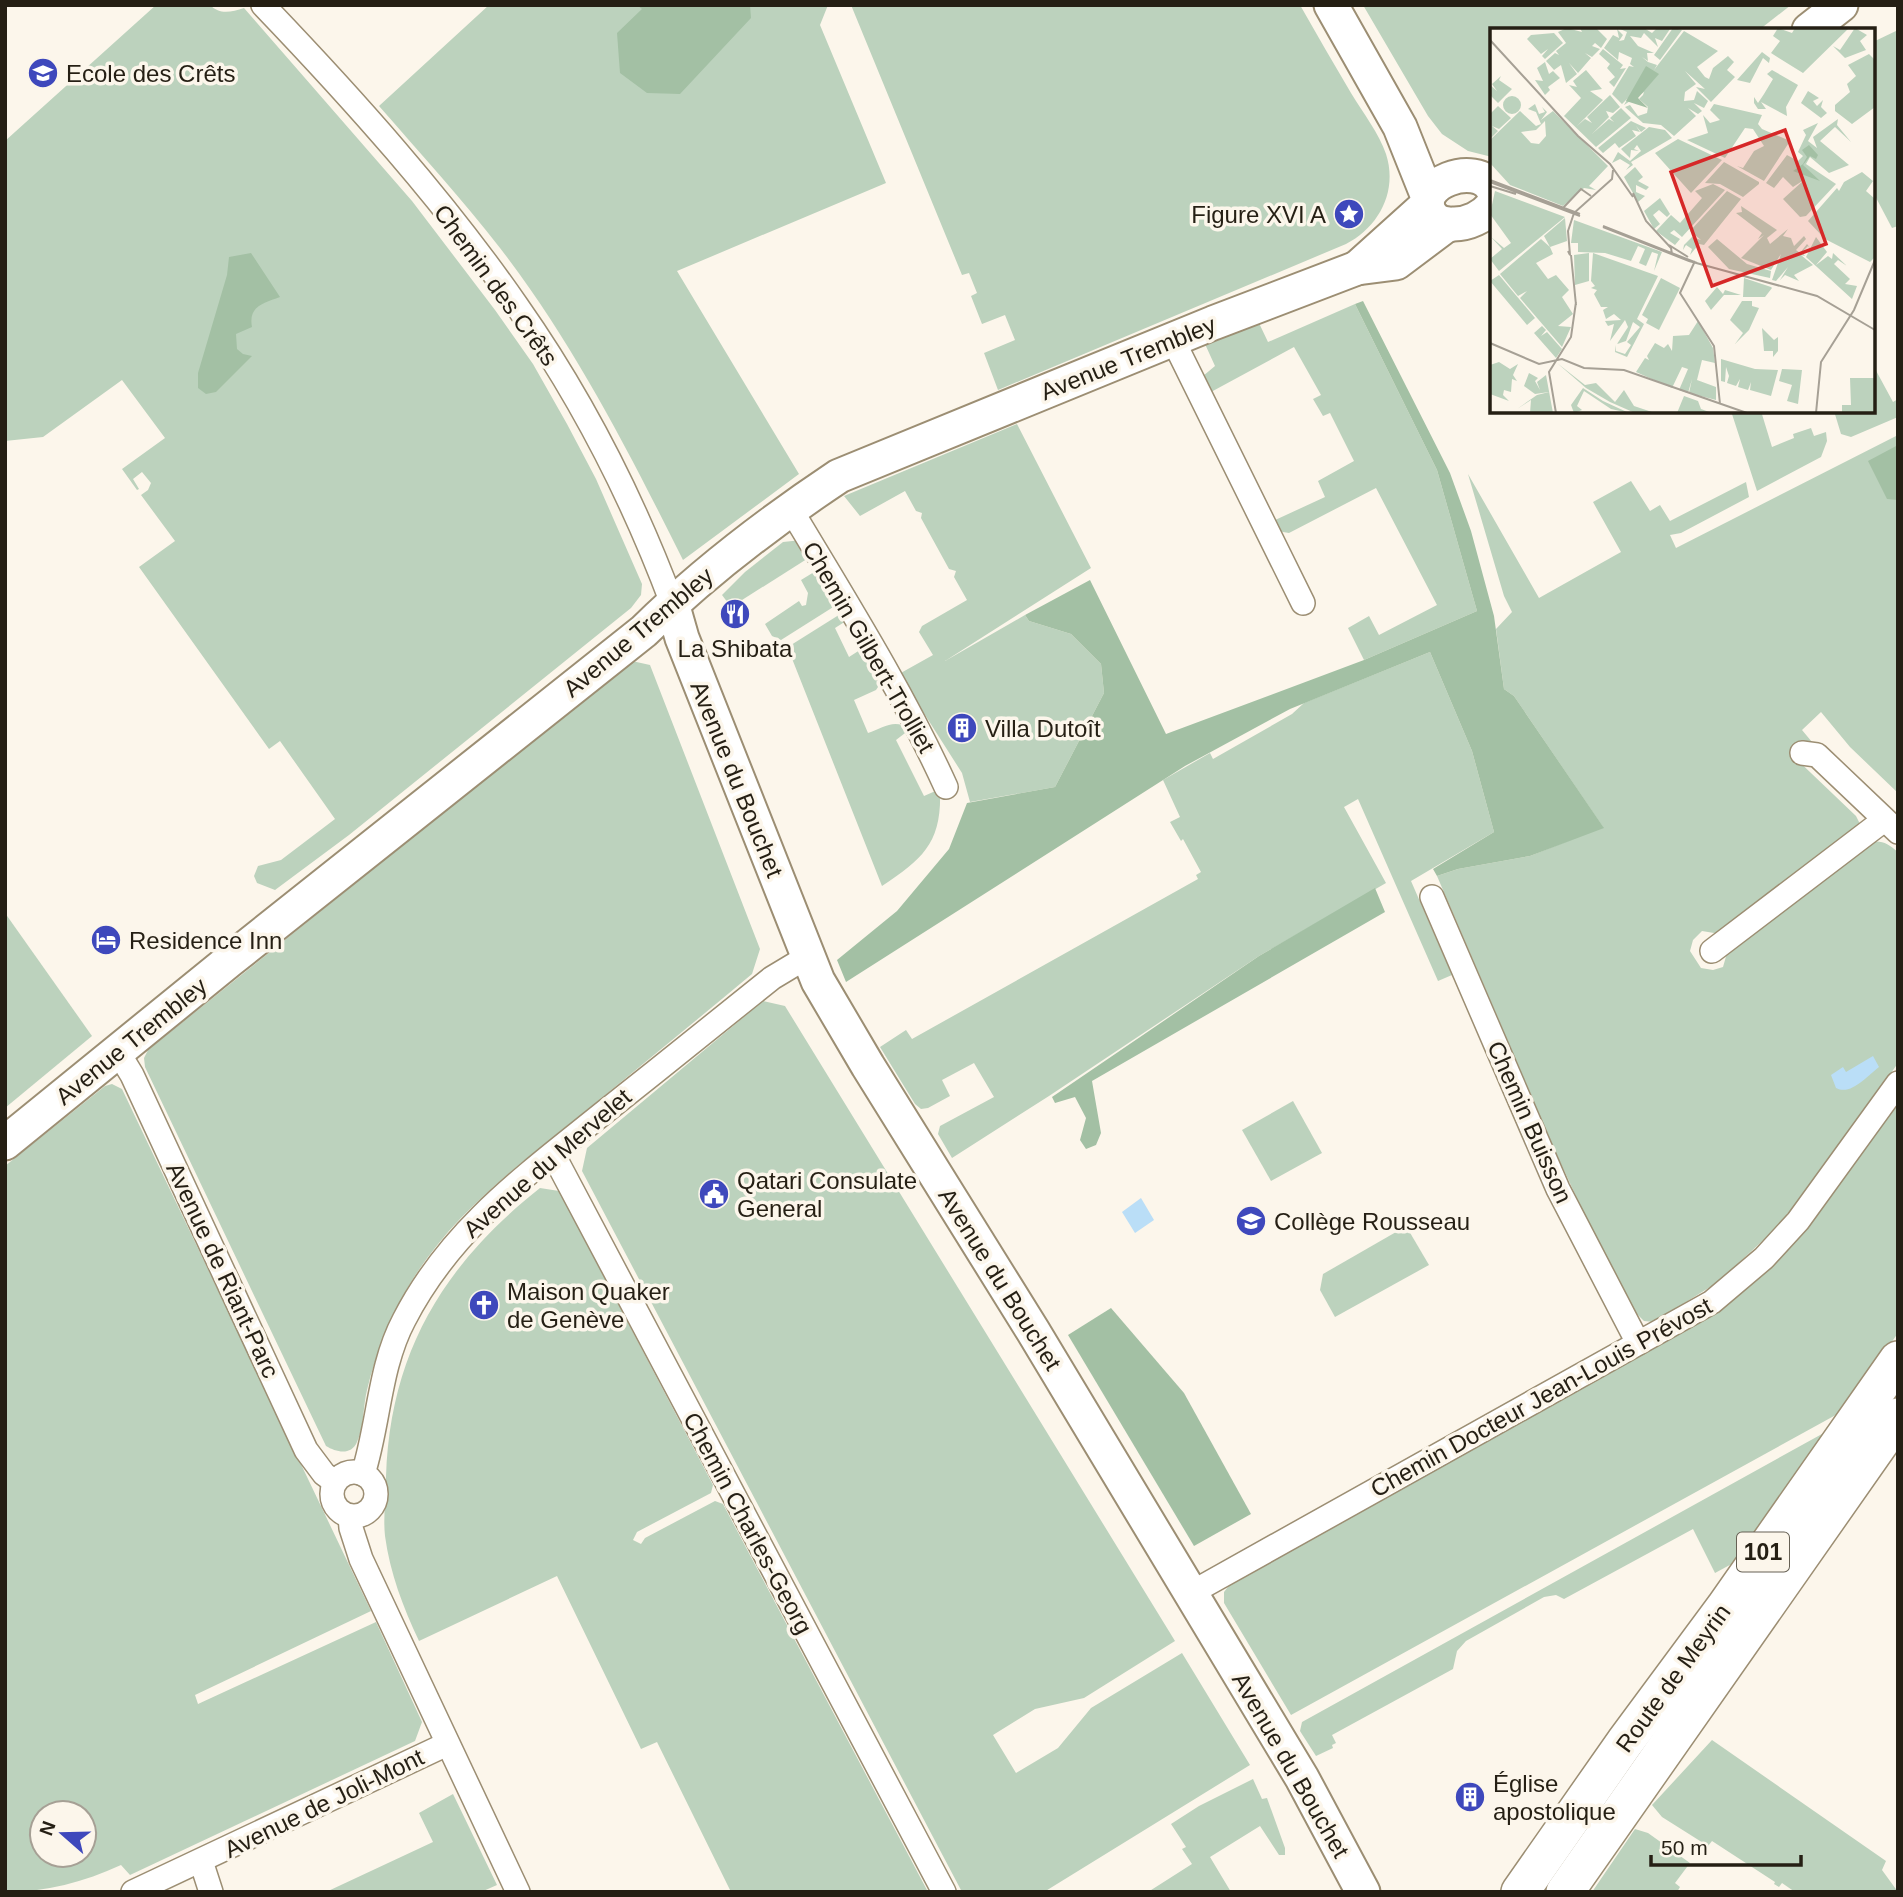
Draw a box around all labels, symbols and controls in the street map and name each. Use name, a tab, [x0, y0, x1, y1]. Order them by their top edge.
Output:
inset map	[1490, 28, 1875, 413]
school or university icon: Ecole des Crêts	[26, 56, 60, 90]
place label: Ecole des Crêts	[66, 60, 235, 87]
place icon: Figure XVI A	[1332, 197, 1366, 231]
street label: Chemin des Crêts	[429, 199, 563, 371]
place label: Figure XVI A	[1191, 201, 1326, 228]
street label: Avenue Trembley	[1037, 311, 1219, 405]
street label: Chemin Gilbert-Trolliet	[798, 537, 941, 758]
street label: Avenue Trembley	[558, 562, 718, 702]
restaurant icon: La Shibata	[718, 597, 752, 631]
place label: La Shibata	[678, 635, 793, 662]
street label: Avenue du Bouchet	[685, 677, 789, 881]
building icon: Villa Dutoît	[945, 711, 979, 745]
place label: Villa Dutoît	[985, 715, 1101, 742]
hotel icon: Residence Inn	[89, 923, 123, 957]
place label: Residence Inn	[129, 927, 282, 954]
street label: Avenue Trembley	[50, 972, 212, 1110]
street label: Chemin Buisson	[1482, 1037, 1578, 1207]
street label: Avenue du Mervelet	[458, 1083, 636, 1243]
street label: Avenue de Riant-Parc	[161, 1158, 285, 1382]
place label: Qatari Consulate General	[737, 1167, 917, 1222]
public building icon: Qatari Consulate General	[697, 1177, 731, 1211]
street label: Avenue du Bouchet	[933, 1183, 1067, 1375]
school or university icon: Collège Rousseau	[1234, 1204, 1268, 1238]
place label: Collège Rousseau	[1274, 1208, 1470, 1235]
place label: Maison Quaker de Genève	[507, 1278, 670, 1333]
church icon: Maison Quaker de Genève	[467, 1288, 501, 1322]
street label: Chemin Docteur Jean-Louis Prévost	[1366, 1292, 1716, 1502]
street label: Chemin Charles-Georg	[678, 1408, 818, 1638]
road number: 101	[1737, 1532, 1789, 1572]
street label: Route de Meyrin	[1610, 1599, 1736, 1757]
street label: Avenue du Bouchet	[1227, 1668, 1355, 1863]
street label: Avenue de Joli-Mont	[220, 1743, 428, 1863]
place label: Église apostolique	[1493, 1770, 1616, 1825]
building icon: Église apostolique	[1453, 1780, 1487, 1814]
north arrow	[28, 1799, 98, 1869]
text: N	[35, 1818, 60, 1838]
scale bar	[1651, 1824, 1801, 1868]
text: 50 m	[1661, 1836, 1708, 1859]

